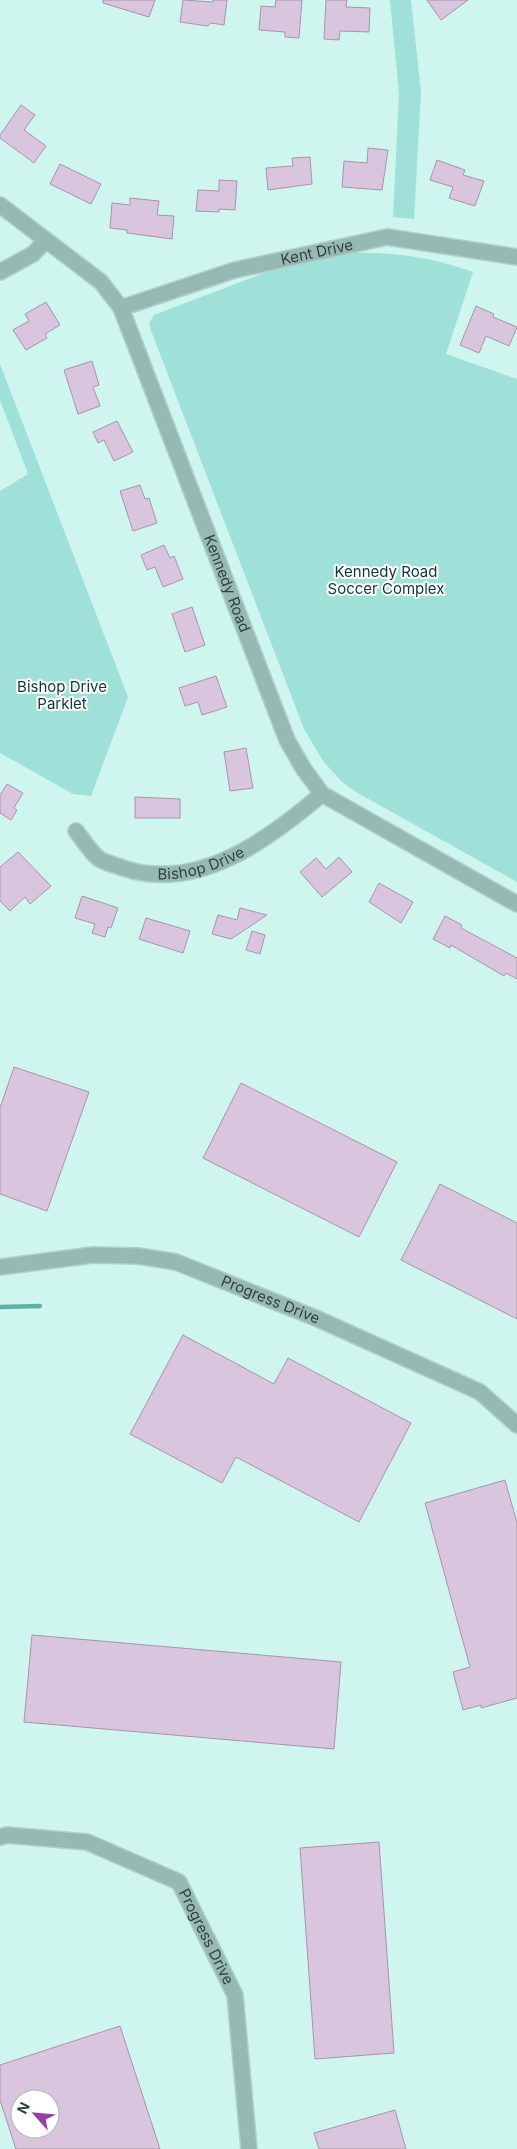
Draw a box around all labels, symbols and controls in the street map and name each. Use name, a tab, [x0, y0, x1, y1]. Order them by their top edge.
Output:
street label: Kent Drive	[279, 235, 355, 269]
street label: Kennedy Road	[200, 532, 255, 635]
park label: Kennedy Road Soccer Complex	[328, 562, 444, 598]
park label: Bishop Drive Parklet	[17, 677, 107, 713]
street label: Bishop Drive	[157, 842, 247, 883]
street label: Progress Drive	[219, 1271, 323, 1328]
street label: Progress Drive	[175, 1885, 238, 1988]
north arrow	[10, 2089, 60, 2139]
text: N	[13, 2099, 33, 2116]

